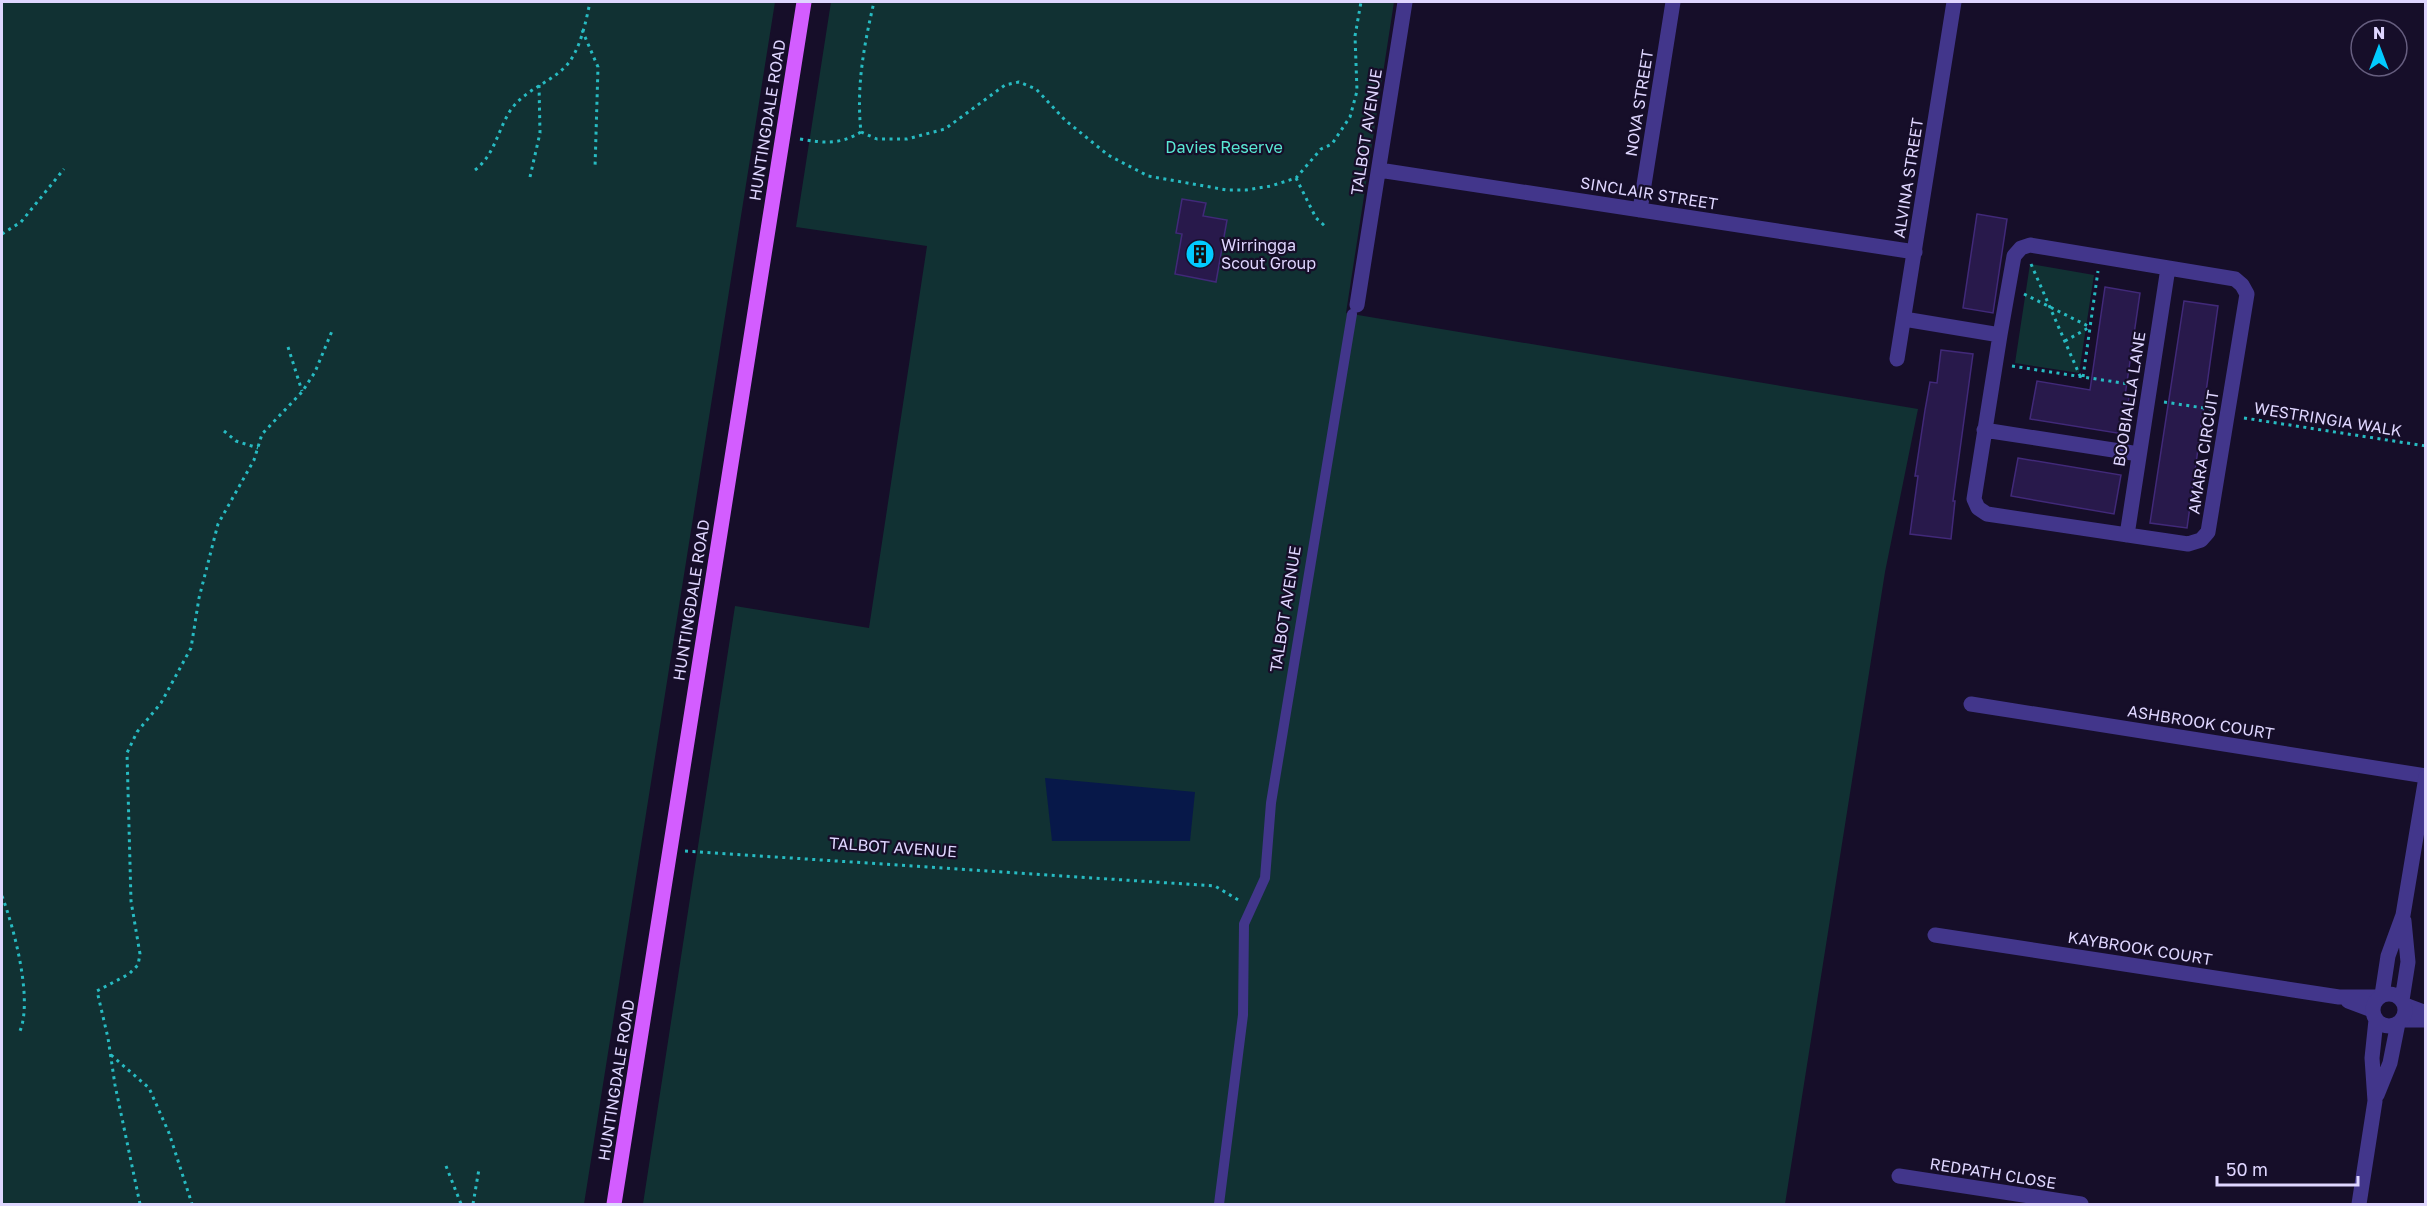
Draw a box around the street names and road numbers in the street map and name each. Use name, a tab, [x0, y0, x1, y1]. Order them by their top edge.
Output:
street label: HUNTINGDALE ROAD	[744, 38, 790, 202]
street label: NOVA STREET	[1621, 48, 1657, 158]
street label: TALBOT AVENUE	[1346, 67, 1386, 197]
street label: ALVINA STREET	[1889, 116, 1927, 239]
street label: SINCLAIR STREET	[1579, 172, 1719, 214]
street label: BOOBIALLA LANE	[2108, 330, 2150, 468]
street label: AMARA CIRCUIT	[2183, 389, 2223, 515]
street label: WESTRINGIA WALK	[2253, 397, 2403, 441]
street label: HUNTINGDALE ROAD	[668, 518, 714, 682]
street label: TALBOT AVENUE	[1265, 544, 1305, 674]
street label: ASHBROOK COURT	[2126, 701, 2276, 743]
street label: TALBOT AVENUE	[828, 833, 958, 861]
street label: KAYBROOK COURT	[2066, 927, 2214, 969]
street label: HUNTINGDALE ROAD	[593, 998, 639, 1162]
street label: REDPATH CLOSE	[1928, 1153, 2058, 1193]

